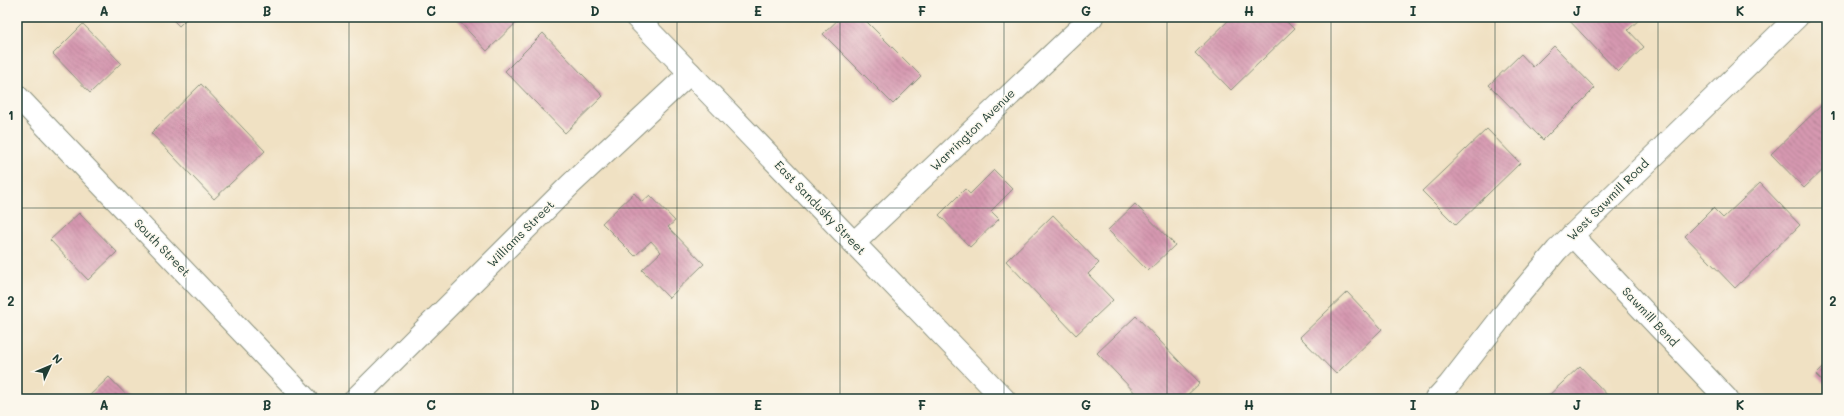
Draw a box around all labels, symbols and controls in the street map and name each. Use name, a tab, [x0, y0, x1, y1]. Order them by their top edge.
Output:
text: A	[99, 2, 109, 19]
text: B	[263, 2, 272, 19]
text: C	[426, 2, 436, 19]
text: D	[590, 2, 600, 19]
text: E	[754, 2, 762, 19]
text: F	[918, 2, 926, 19]
text: G	[1081, 2, 1091, 19]
text: H	[1244, 2, 1254, 19]
text: I	[1410, 2, 1417, 19]
text: J	[1573, 2, 1581, 19]
text: K	[1736, 2, 1745, 19]
street label: Warrington Avenue	[927, 85, 1018, 174]
text: 1	[8, 106, 14, 123]
text: 1	[1830, 106, 1836, 123]
street label: West Sawmill Road	[1563, 155, 1652, 244]
street label: East Sandusky Street	[772, 157, 870, 258]
street label: Williams Street	[483, 196, 557, 270]
street label: South Street	[131, 215, 194, 280]
street label: Sawmill Bend	[1619, 283, 1683, 350]
text: 2	[7, 292, 15, 309]
text: 2	[1829, 292, 1837, 309]
north arrow	[30, 346, 70, 386]
text: N	[49, 350, 66, 367]
text: A	[99, 396, 109, 413]
text: B	[263, 396, 272, 413]
text: C	[426, 396, 436, 413]
text: D	[590, 396, 600, 413]
text: E	[754, 396, 762, 413]
text: F	[918, 396, 926, 413]
text: G	[1081, 396, 1091, 413]
text: H	[1244, 396, 1254, 413]
text: I	[1410, 396, 1417, 413]
text: J	[1573, 396, 1581, 413]
text: K	[1736, 396, 1745, 413]

